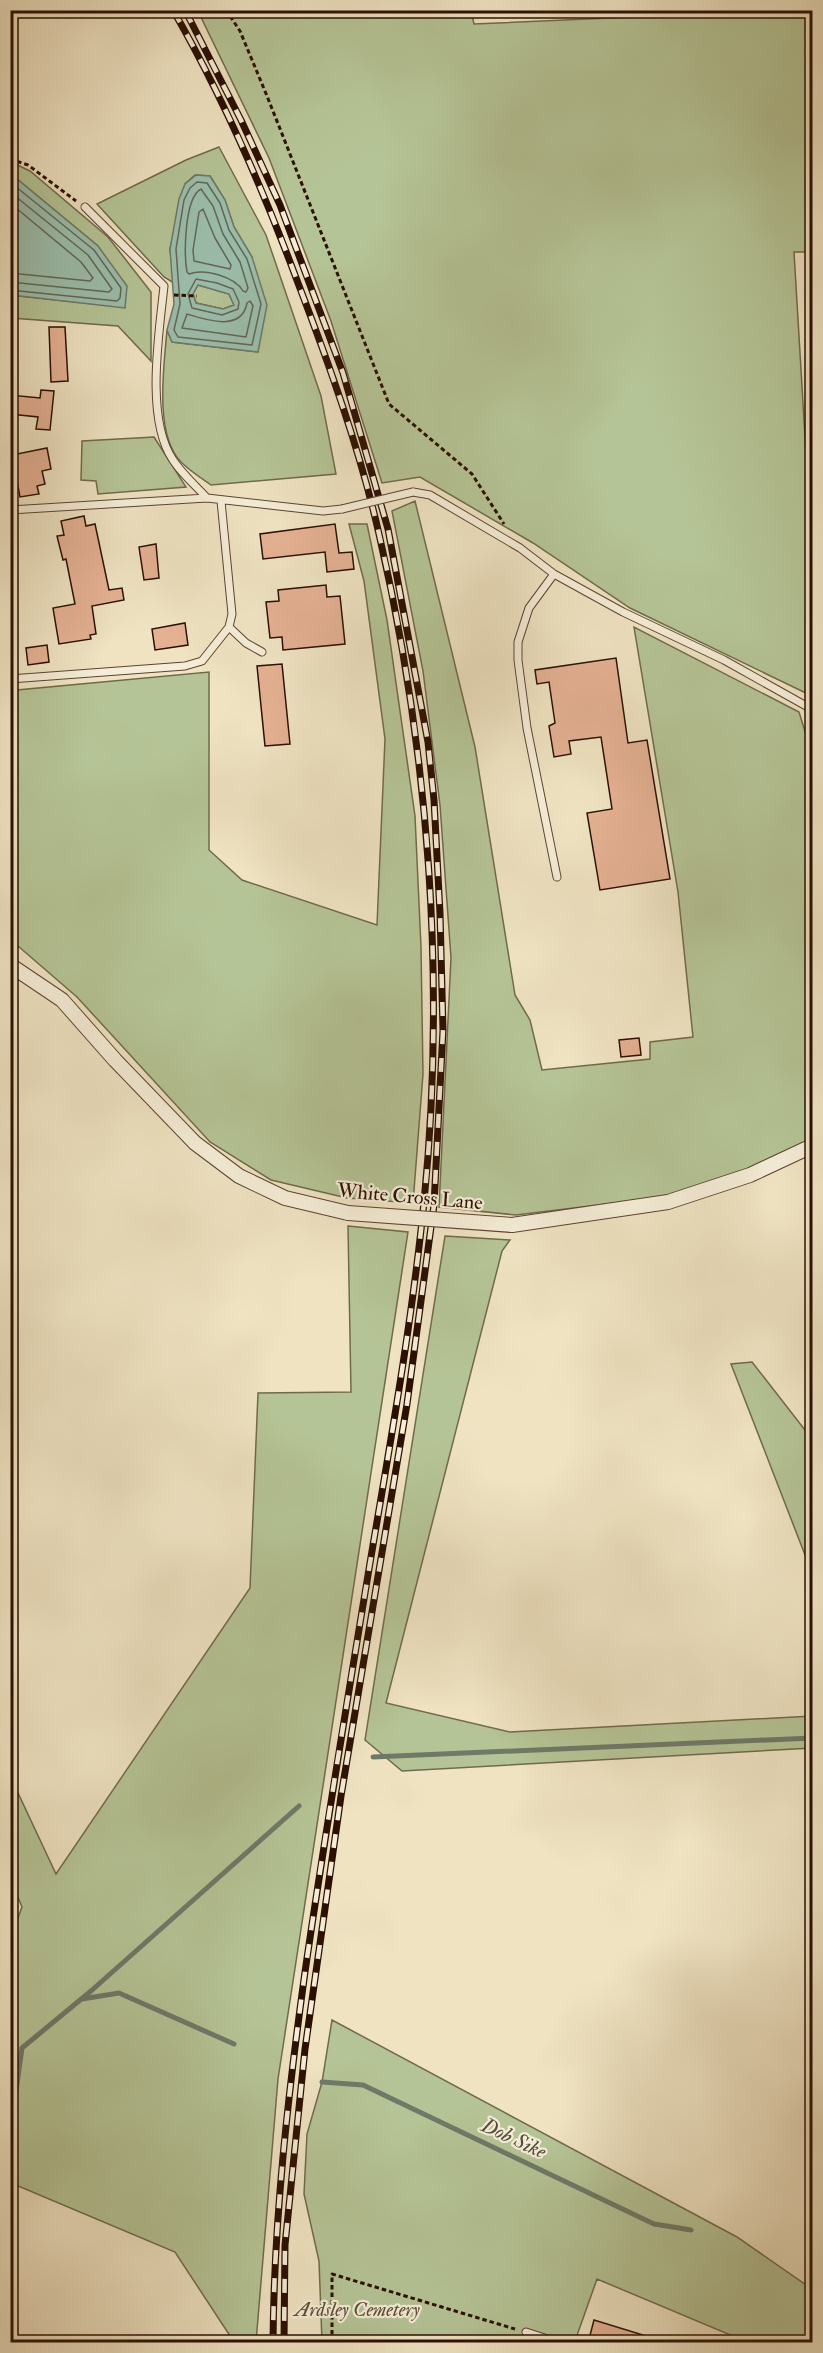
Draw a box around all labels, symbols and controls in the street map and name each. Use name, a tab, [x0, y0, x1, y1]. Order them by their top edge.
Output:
street label: White Cross Lane	[335, 1178, 484, 1215]
water label: Dob Sike	[476, 2111, 551, 2166]
park label: Ardsley Cemetery	[292, 2297, 420, 2322]

